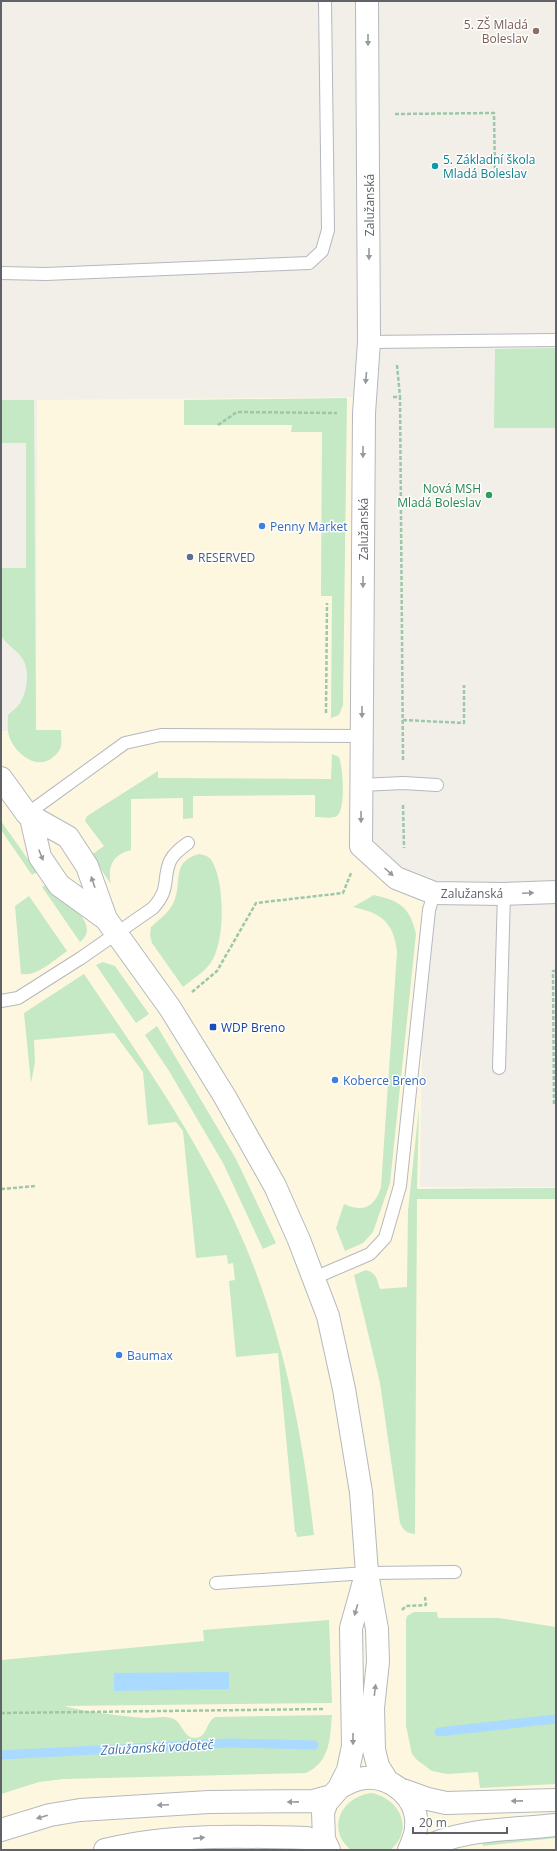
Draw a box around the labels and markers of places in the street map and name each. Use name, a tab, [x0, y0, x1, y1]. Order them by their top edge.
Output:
place label: 5. ZŠ Mladá Boleslav	[464, 16, 528, 47]
marker: 5. ZŠ Mladá Boleslav	[531, 26, 541, 36]
place label: 5. Základní škola Mladá Boleslav	[443, 151, 535, 182]
marker: 5. Základní škola Mladá Boleslav	[430, 161, 440, 171]
place label: Nová MSH Mladá Boleslav	[397, 480, 481, 511]
marker: Nová MSH Mladá Boleslav	[484, 490, 494, 500]
place label: Penny Market	[270, 518, 348, 535]
marker: Penny Market	[257, 521, 267, 531]
place label: RESERVED	[198, 549, 255, 566]
marker: RESERVED	[185, 552, 195, 562]
place label: WDP Breno	[221, 1019, 285, 1036]
marker: WDP Breno	[208, 1022, 218, 1032]
place label: Koberce Breno	[343, 1072, 426, 1089]
marker: Koberce Breno	[330, 1075, 340, 1085]
place label: Baumax	[127, 1347, 174, 1364]
marker: Baumax	[114, 1350, 124, 1360]

